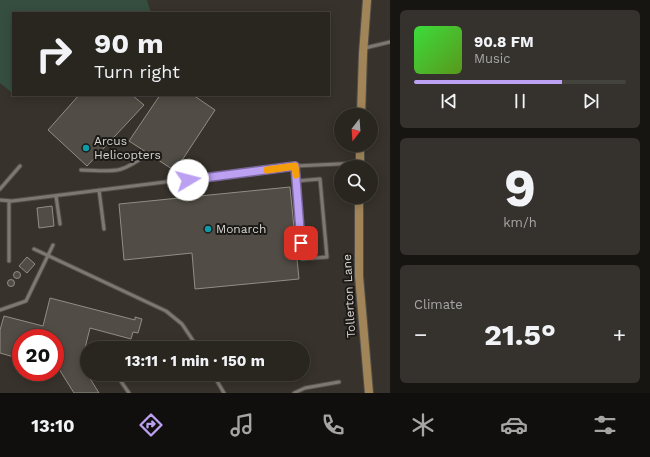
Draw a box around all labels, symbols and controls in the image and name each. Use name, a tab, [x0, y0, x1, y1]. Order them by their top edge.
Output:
text: 90 m	[94, 27, 164, 60]
icon: right	[28, 28, 80, 80]
text: 90.8 FM	[474, 33, 534, 51]
text: Music	[474, 51, 511, 66]
text: Turn right	[94, 61, 180, 82]
icon: previous	[438, 90, 460, 112]
icon: pause	[509, 90, 531, 112]
icon: next	[580, 90, 602, 112]
north arrow	[334, 108, 378, 152]
map controls	[334, 108, 378, 204]
place label: Arcus Helicopters	[94, 134, 161, 162]
marker: Arcus Helicopters	[81, 143, 91, 153]
text: 9	[504, 158, 536, 219]
position arrow	[167, 159, 209, 201]
button: search	[334, 160, 378, 204]
text: km/h	[503, 215, 537, 230]
place label: Monarch	[216, 222, 266, 236]
marker: Monarch	[203, 224, 213, 234]
pin	[284, 226, 318, 260]
icon: arrive	[290, 232, 312, 254]
street label: Tollerton Lane	[340, 254, 358, 338]
text: Climate	[414, 297, 463, 312]
text: 21.5°	[484, 317, 556, 352]
text: −	[414, 322, 427, 347]
text: +	[613, 322, 626, 347]
speed limit sign: 20	[12, 329, 64, 381]
text: 13:11 · 1 min · 150 m	[125, 352, 265, 370]
icon: directions	[137, 411, 165, 439]
icon: music	[228, 411, 256, 439]
icon: phone	[319, 411, 347, 439]
icon: climate	[409, 411, 437, 439]
icon: car	[500, 411, 528, 439]
icon: filters	[591, 411, 619, 439]
text: 13:10	[31, 415, 75, 436]

